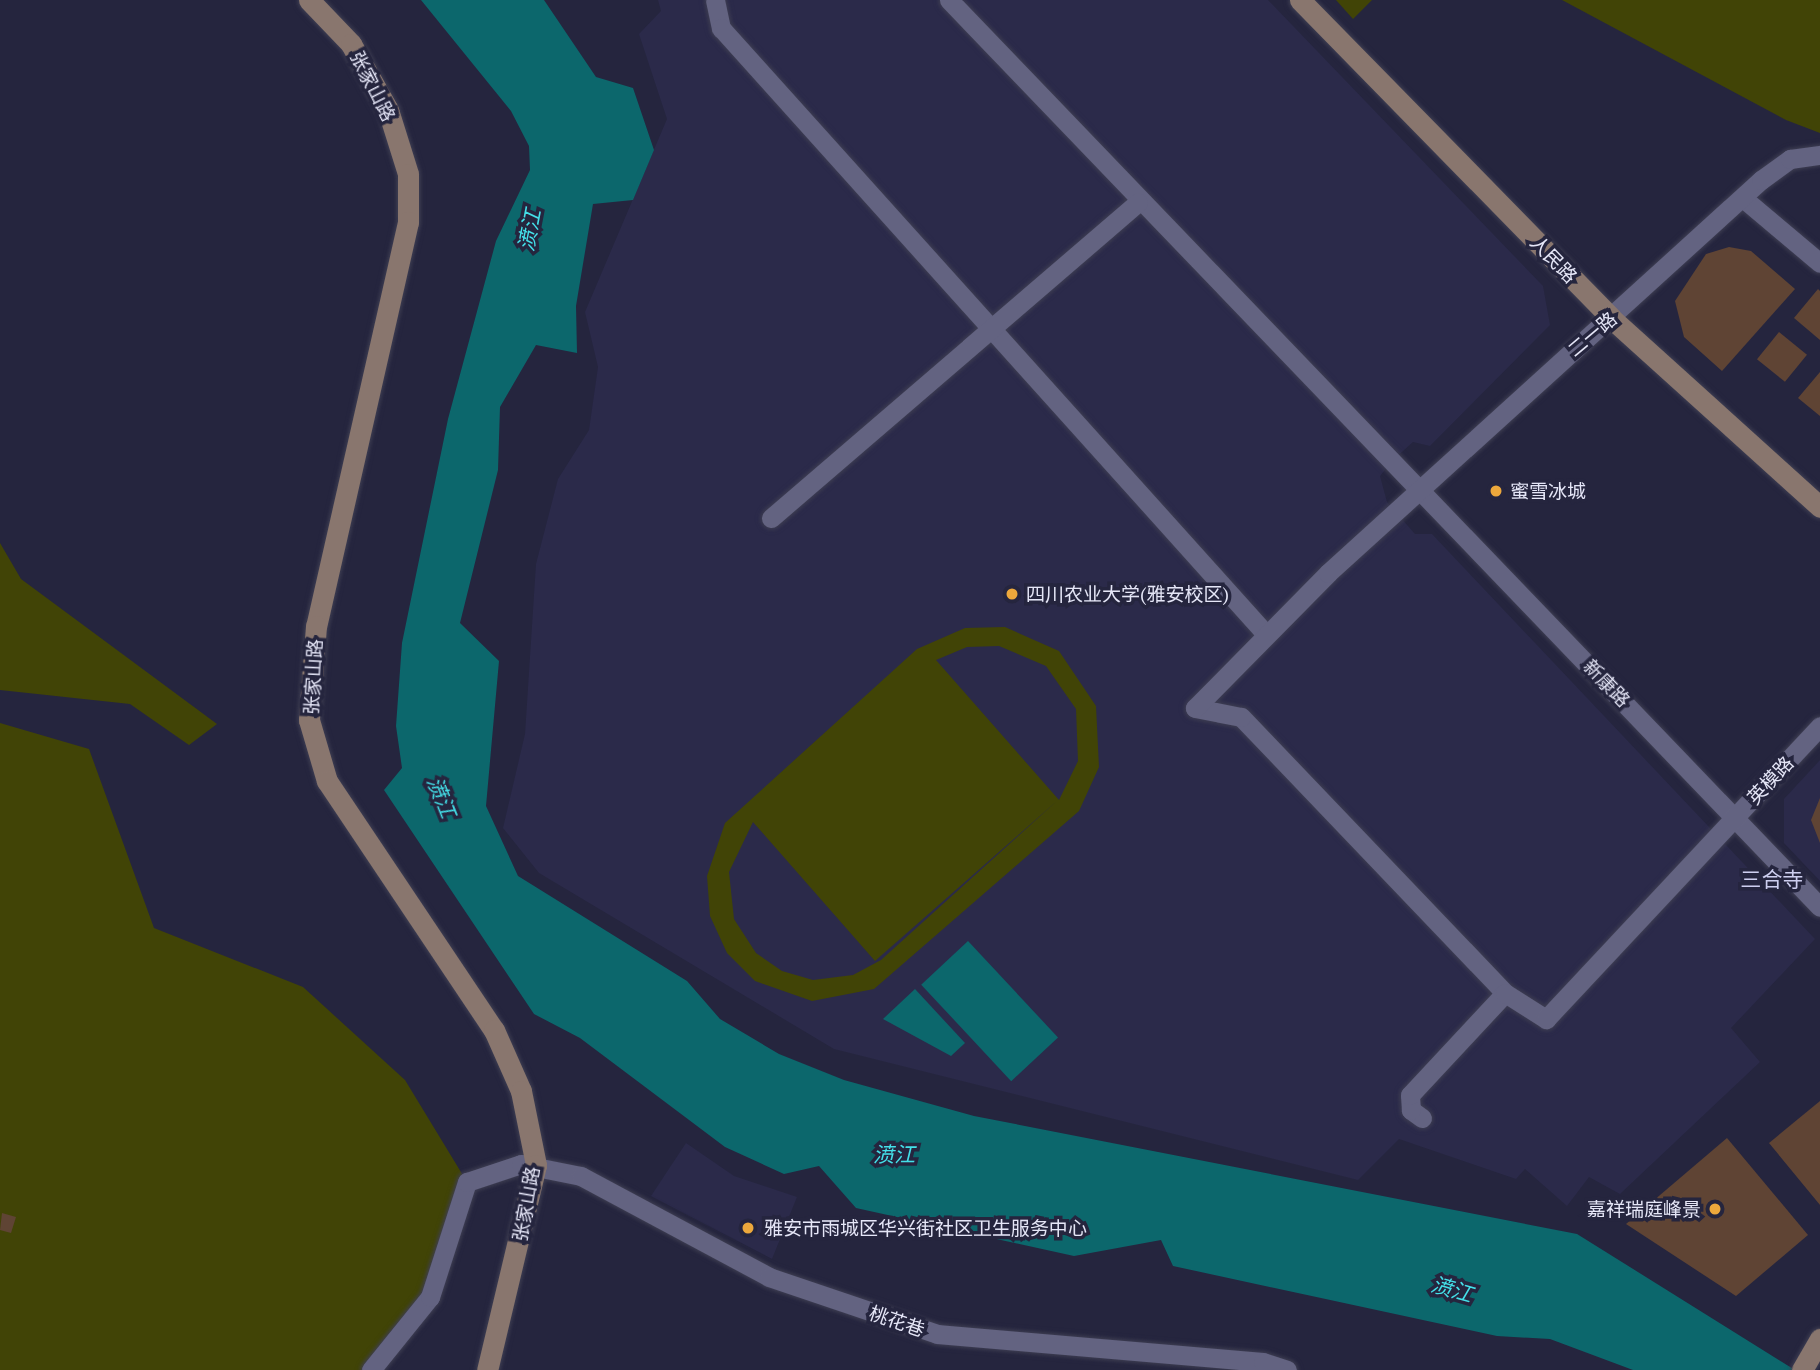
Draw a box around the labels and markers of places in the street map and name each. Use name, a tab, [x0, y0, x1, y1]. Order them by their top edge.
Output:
place label: 蜜雪冰城	[1510, 480, 1586, 502]
marker: 蜜雪冰城	[1488, 483, 1504, 499]
place label: 四川农业大学(雅安校区)	[1026, 583, 1229, 605]
marker: 四川农业大学(雅安校区)	[1004, 586, 1020, 602]
place label: 嘉祥瑞庭峰景	[1587, 1198, 1701, 1220]
marker: 嘉祥瑞庭峰景	[1707, 1201, 1723, 1217]
place label: 雅安市雨城区华兴街社区卫生服务中心	[764, 1217, 1087, 1239]
marker: 雅安市雨城区华兴街社区卫生服务中心	[738, 1218, 758, 1238]

